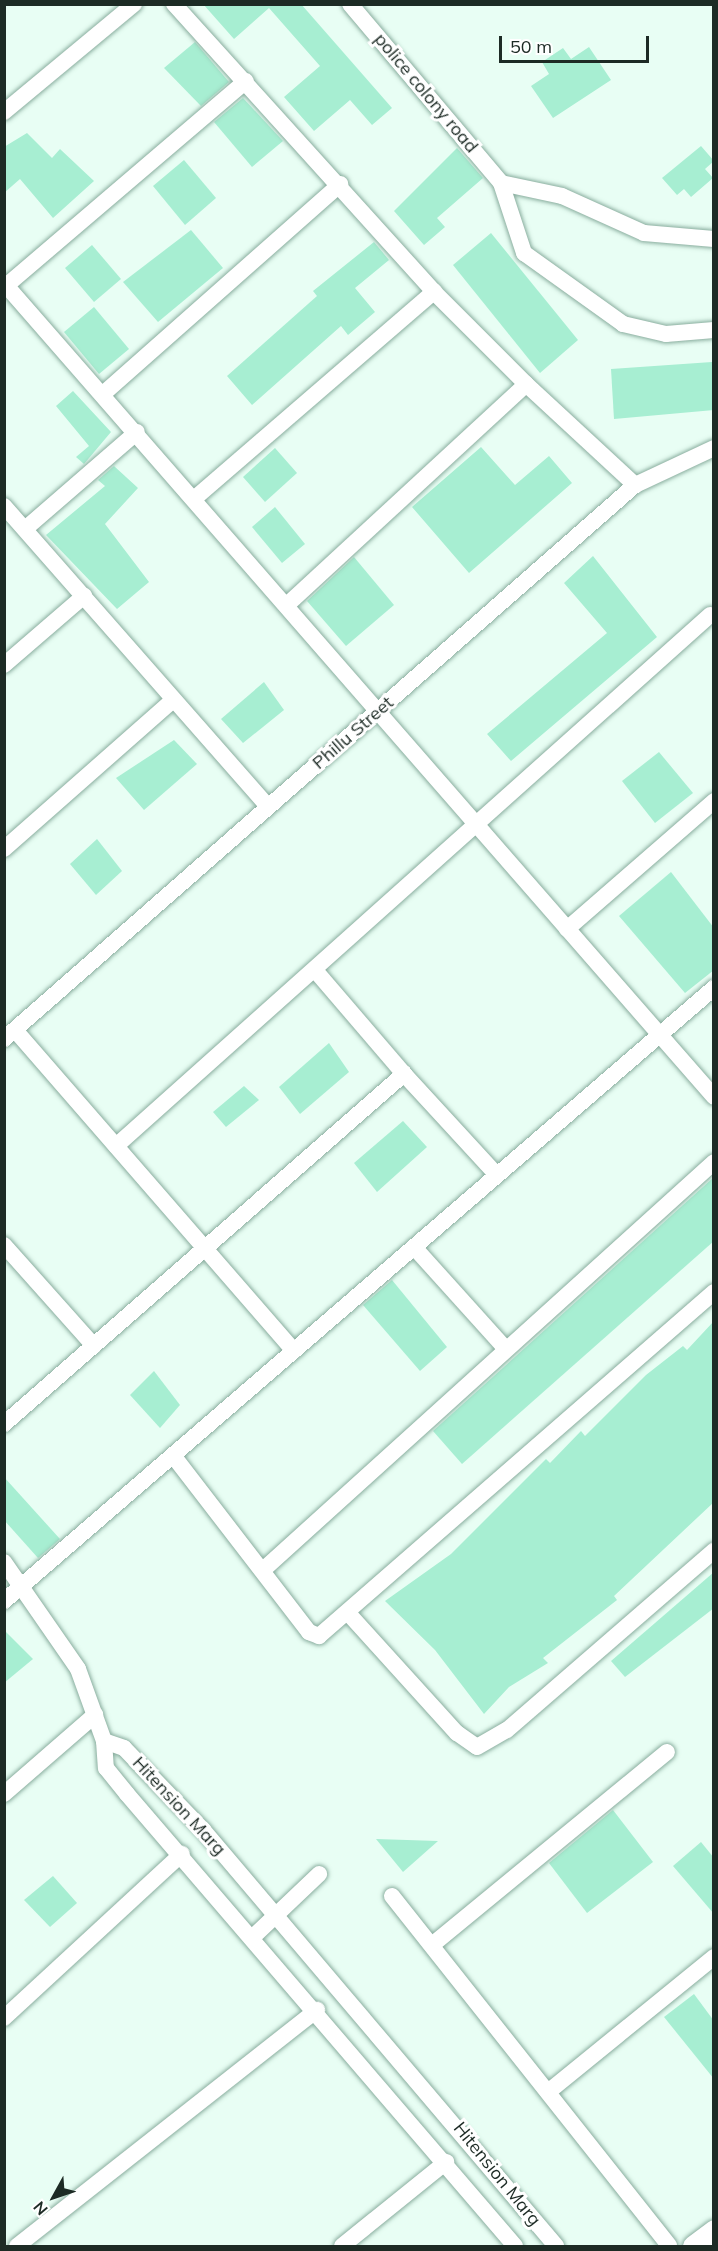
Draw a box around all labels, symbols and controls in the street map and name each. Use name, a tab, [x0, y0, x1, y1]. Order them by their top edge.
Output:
scale bar	[502, 24, 652, 62]
street label: police colony road	[370, 29, 482, 157]
text: 50 m	[510, 35, 552, 58]
street label: Phillu Street	[308, 692, 398, 774]
street label: Hitension Marg	[128, 1752, 230, 1860]
street label: Hitension Marg	[449, 2118, 545, 2230]
north arrow	[24, 2167, 84, 2227]
text: N	[29, 2198, 52, 2220]

